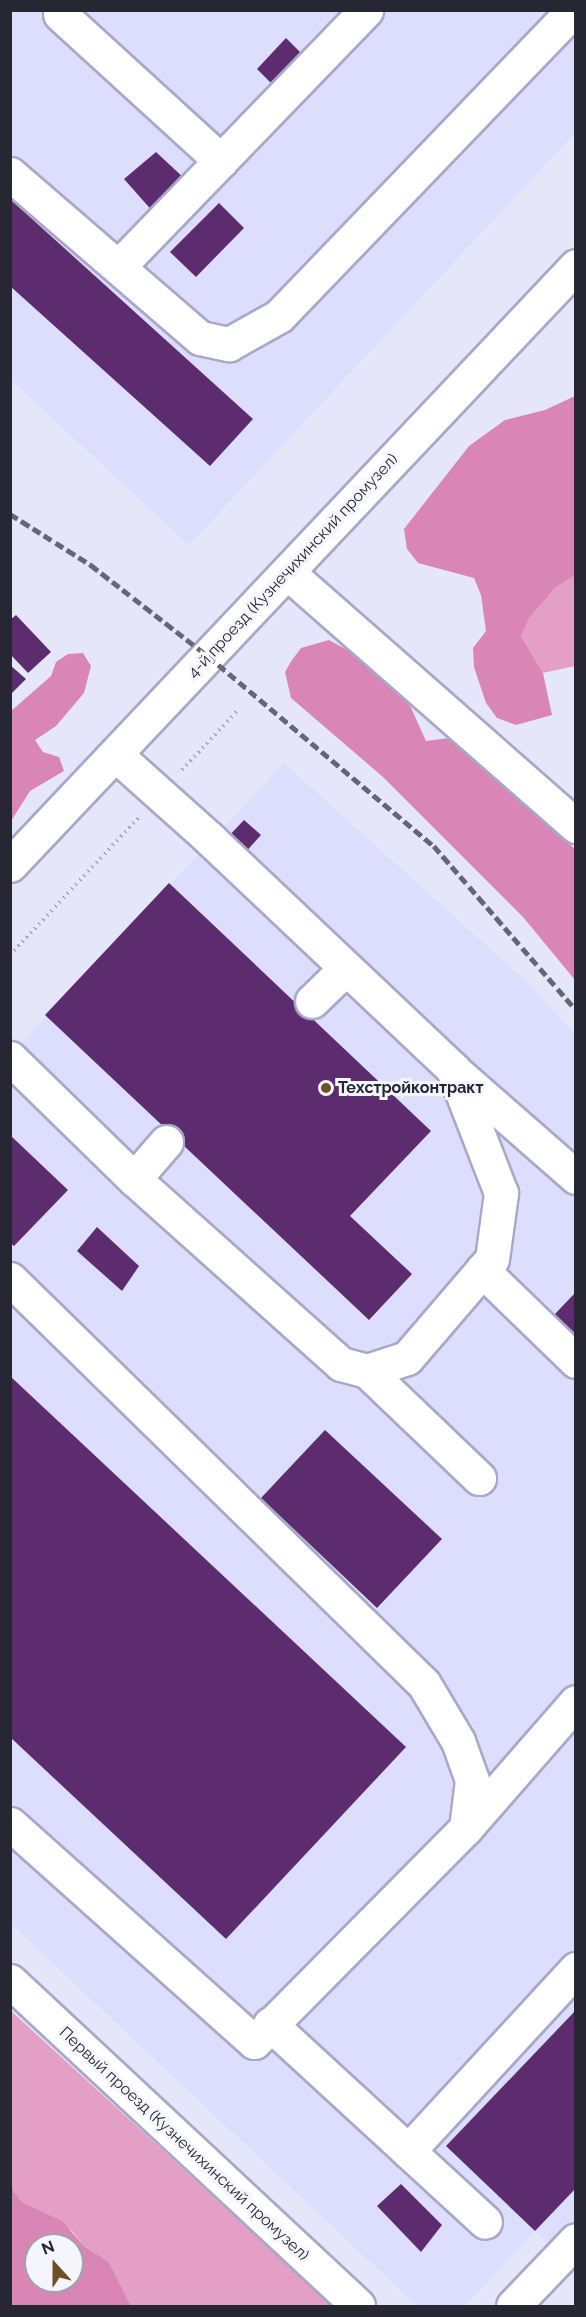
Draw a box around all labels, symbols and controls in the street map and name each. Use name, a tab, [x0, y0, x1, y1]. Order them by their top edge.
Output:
street label: 4-й проезд (Кузнечихинский промузел)	[184, 450, 402, 682]
place label: Техстройконтракт	[338, 1078, 483, 1098]
marker: Техстройконтракт	[319, 1081, 333, 1095]
street label: Первый проезд (Кузнечихинский промузел)	[55, 2023, 313, 2265]
north arrow	[24, 2233, 84, 2293]
text: N	[39, 2237, 57, 2259]

